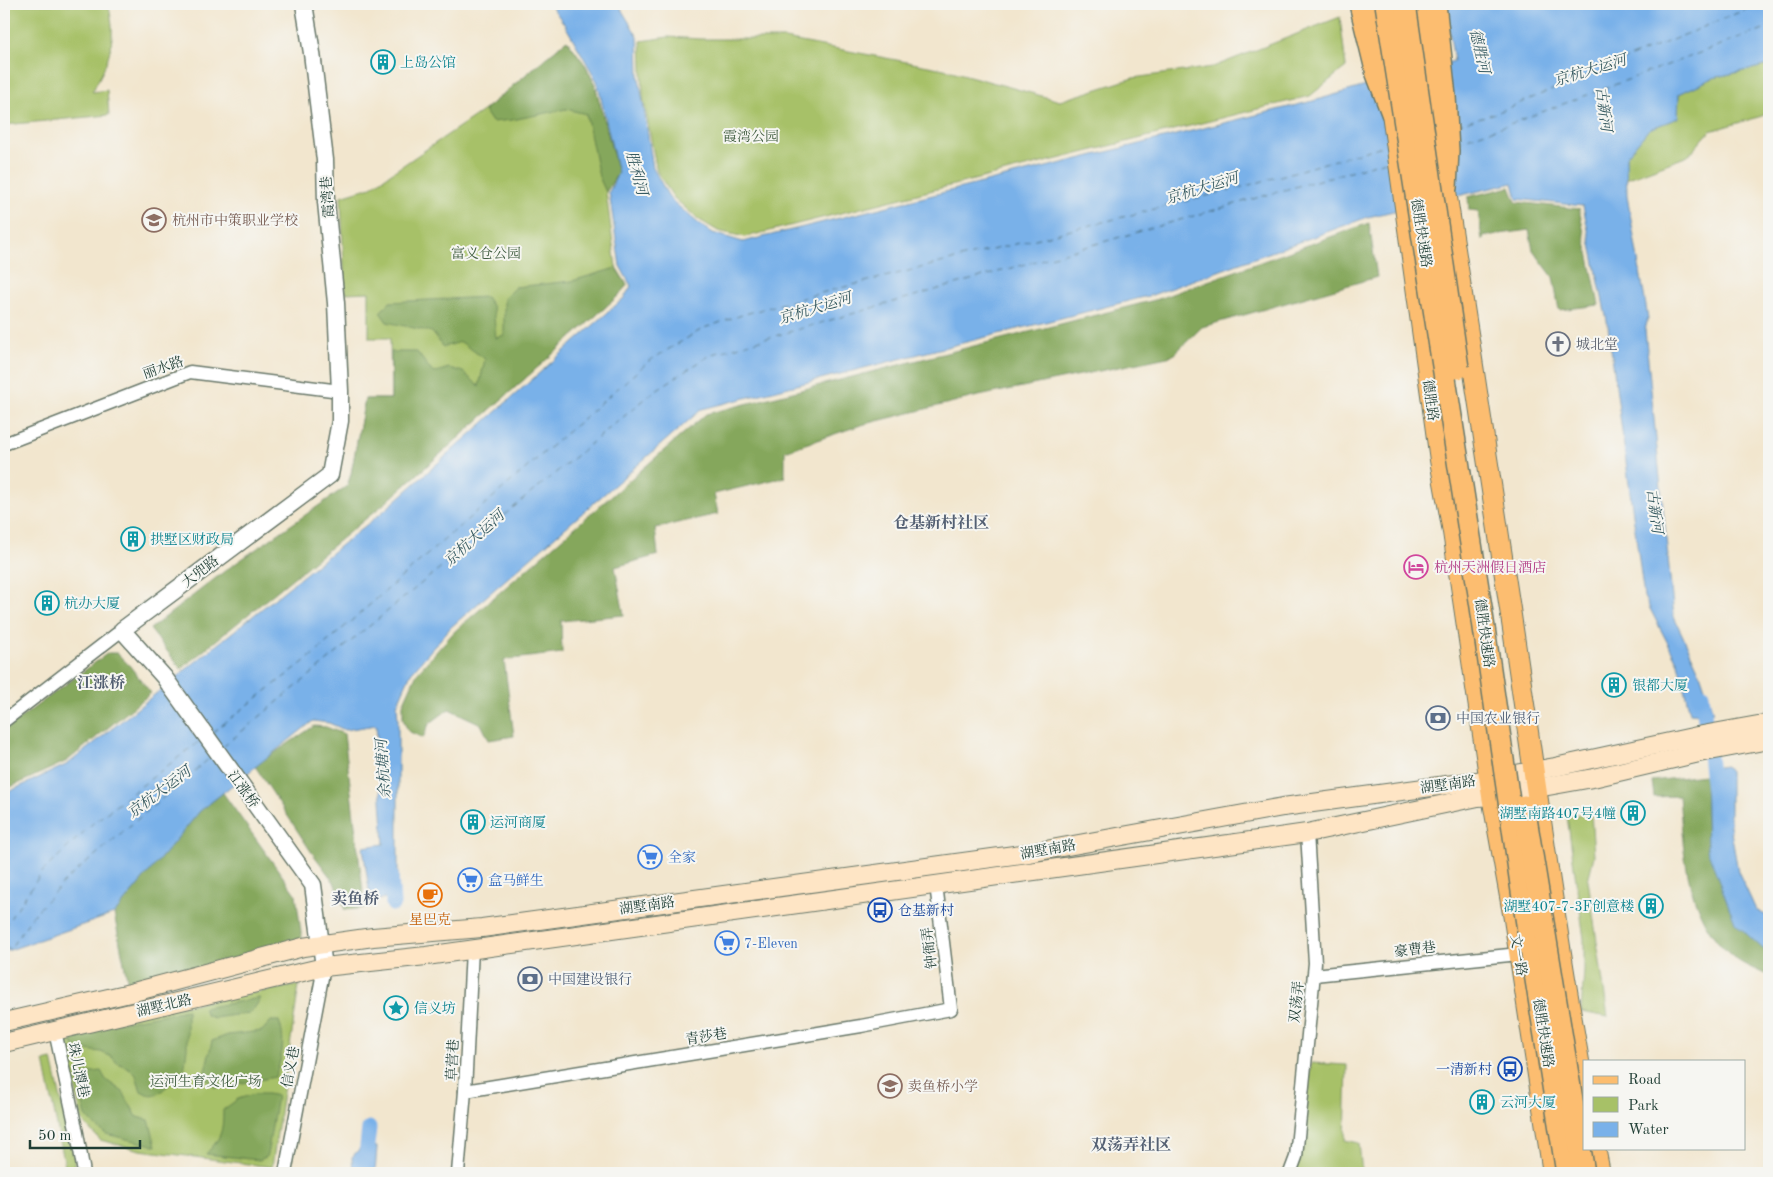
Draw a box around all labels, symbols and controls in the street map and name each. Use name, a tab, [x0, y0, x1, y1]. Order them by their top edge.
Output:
water label: 德胜河	[1466, 27, 1494, 78]
building icon: 上岛公馆	[370, 49, 396, 75]
water label: 京杭大运河	[1552, 51, 1631, 90]
place label: 上岛公馆	[400, 55, 456, 70]
water label: 古新河	[1592, 86, 1615, 135]
park label: 霞湾公园	[723, 129, 779, 144]
water label: 胜利河	[622, 149, 651, 200]
water label: 京杭大运河	[1164, 169, 1243, 208]
street label: 霞湾巷	[319, 175, 336, 218]
street label: 德胜快速路	[1409, 197, 1434, 269]
school or university icon: 杭州市中策职业学校	[141, 207, 167, 233]
place label: 杭州市中策职业学校	[172, 213, 298, 228]
park label: 富义仓公园	[451, 246, 521, 261]
water label: 京杭大运河	[777, 289, 856, 328]
church icon: 城北堂	[1545, 331, 1571, 357]
place label: 城北堂	[1576, 337, 1618, 352]
street label: 丽水路	[141, 354, 185, 381]
street label: 德胜路	[1420, 378, 1441, 422]
water label: 古新河	[1643, 488, 1666, 537]
water label: 京杭大运河	[441, 505, 510, 570]
district label: 仓基新村社区	[893, 514, 989, 532]
building icon: 拱墅区财政局	[120, 526, 146, 552]
place label: 拱墅区财政局	[150, 532, 234, 547]
street label: 大兜路	[179, 553, 222, 590]
hotel icon: 杭州天洲假日酒店	[1403, 554, 1429, 580]
place label: 杭州天洲假日酒店	[1434, 560, 1546, 575]
building icon: 杭办大厦	[34, 590, 60, 616]
place label: 杭办大厦	[64, 596, 120, 611]
street label: 德胜快速路	[1472, 597, 1497, 669]
building icon: 银都大厦	[1601, 672, 1627, 698]
district label: 江涨桥	[77, 674, 125, 692]
place label: 银都大厦	[1632, 678, 1688, 693]
bank icon: 中国农业银行	[1425, 705, 1451, 731]
place label: 中国农业银行	[1456, 711, 1540, 726]
water label: 余杭塘河	[373, 735, 394, 799]
water label: 京杭大运河	[124, 761, 197, 822]
street label: 江涨桥	[225, 768, 262, 811]
street label: 湖墅南路	[1419, 773, 1477, 796]
building icon: 湖墅南路407号4幢	[1620, 800, 1646, 826]
place label: 湖墅南路407号4幢	[1500, 806, 1616, 821]
building icon: 运河商厦	[460, 809, 486, 835]
place label: 运河商厦	[490, 815, 546, 830]
street label: 湖墅南路	[1019, 837, 1077, 862]
supermarket icon: 全家	[637, 844, 663, 870]
place label: 全家	[668, 850, 696, 865]
supermarket icon: 盒马鲜生	[457, 867, 483, 893]
place label: 盒马鲜生	[488, 873, 544, 888]
cafe icon: 星巴克	[417, 882, 443, 908]
district label: 卖鱼桥	[331, 890, 379, 908]
building icon: 湖墅407-7-3F创意楼	[1638, 893, 1664, 919]
street label: 湖墅南路	[618, 894, 676, 917]
bus stop icon: 仓基新村	[867, 897, 893, 923]
place label: 湖墅407-7-3F创意楼	[1504, 898, 1634, 914]
place label: 仓基新村	[898, 903, 954, 918]
place label: 星巴克	[409, 912, 451, 927]
street label: 钟衙弄	[919, 926, 939, 970]
supermarket icon: 7-Eleven	[714, 930, 740, 956]
street label: 文一路	[1508, 933, 1529, 977]
place label: 7-Eleven	[744, 937, 798, 951]
street label: 豪曹巷	[1393, 939, 1437, 959]
bank icon: 中国建设银行	[517, 966, 543, 992]
place label: 中国建设银行	[548, 972, 632, 987]
street label: 双荡弄	[1287, 980, 1306, 1024]
street label: 湖墅北路	[135, 992, 193, 1019]
place icon: 信义坊	[383, 995, 409, 1021]
street label: 德胜快速路	[1531, 997, 1556, 1069]
place label: 信义坊	[414, 1001, 456, 1016]
street label: 青莎巷	[684, 1026, 728, 1047]
street label: 草营巷	[444, 1039, 461, 1081]
street label: 珠儿潭巷	[65, 1041, 92, 1099]
street label: 信义巷	[279, 1045, 302, 1089]
bus stop icon: 一清新村	[1497, 1056, 1523, 1082]
legend	[1583, 1060, 1746, 1150]
place label: 一清新村	[1436, 1062, 1492, 1077]
school or university icon: 卖鱼桥小学	[877, 1073, 903, 1099]
text: Road	[1628, 1073, 1662, 1088]
park label: 运河生育文化广场	[150, 1074, 262, 1089]
place label: 卖鱼桥小学	[908, 1079, 978, 1094]
building icon: 云河大厦	[1469, 1089, 1495, 1115]
place label: 云河大厦	[1500, 1095, 1556, 1110]
text: Park	[1628, 1099, 1659, 1114]
scale bar	[30, 1117, 140, 1149]
text: Water	[1628, 1123, 1669, 1138]
text: 50 m	[38, 1129, 72, 1144]
district label: 双荡弄社区	[1091, 1136, 1171, 1154]

